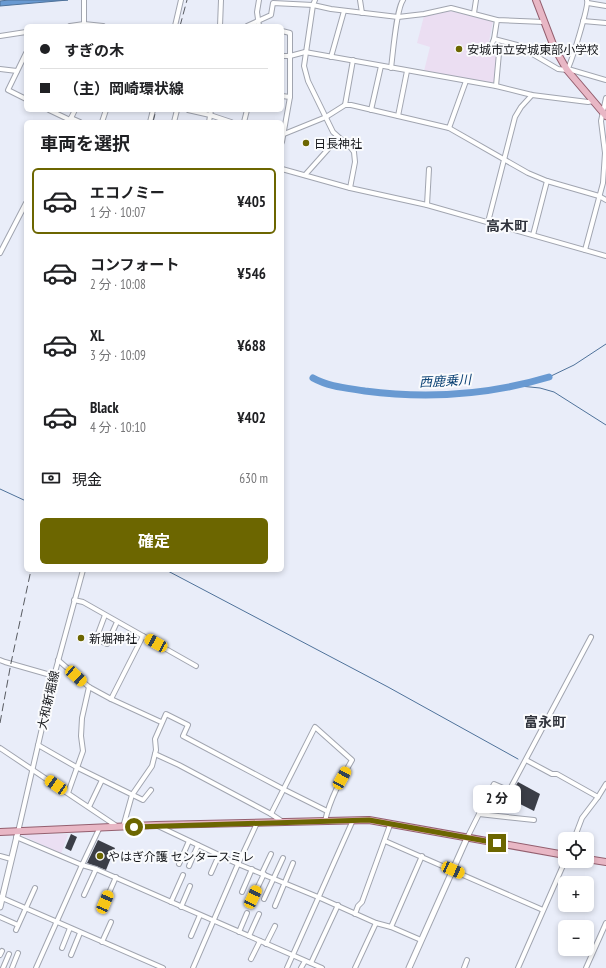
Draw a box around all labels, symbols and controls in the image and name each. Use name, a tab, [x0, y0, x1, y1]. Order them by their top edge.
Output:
text: すぎの木	[64, 41, 124, 60]
place label: 安城市立安城東部小学校	[467, 42, 599, 57]
marker: 安城市立安城東部小学校	[454, 44, 464, 54]
text: （主）岡崎環状線	[64, 79, 184, 98]
text: 車両を選択	[40, 132, 130, 155]
place label: 日長神社	[314, 136, 362, 151]
marker: 日長神社	[301, 138, 311, 148]
icon: car	[42, 183, 78, 219]
text: エコノミー	[90, 183, 165, 202]
text: ¥405	[237, 192, 266, 211]
text: 1 分 · 10:07	[90, 204, 146, 221]
district label: 高木町	[486, 217, 528, 235]
icon: car	[42, 255, 78, 291]
text: コンフォート	[90, 255, 180, 274]
text: ¥546	[237, 264, 266, 283]
text: 2 分 · 10:08	[90, 276, 146, 293]
text: XL	[90, 326, 104, 345]
icon: car	[42, 327, 78, 363]
text: ¥688	[237, 336, 266, 355]
text: 3 分 · 10:09	[90, 347, 146, 364]
water label: 西鹿乗川	[419, 371, 473, 391]
text: Black	[90, 398, 119, 417]
icon: car	[42, 399, 78, 435]
text: ¥402	[237, 408, 266, 427]
text: 4 分 · 10:10	[90, 419, 146, 436]
icon: cash	[40, 467, 62, 489]
text: 現金	[72, 470, 102, 489]
text: 630 m	[239, 470, 268, 487]
button: 確定	[40, 518, 268, 564]
place label: 新堀神社	[89, 631, 137, 646]
car	[143, 632, 169, 654]
marker: 新堀神社	[76, 633, 86, 643]
car	[63, 664, 89, 688]
street label: 大和新堀線	[34, 669, 62, 731]
district label: 富永町	[524, 713, 566, 731]
car	[331, 765, 353, 791]
car	[43, 773, 69, 797]
callout: 2 分	[473, 785, 521, 813]
text: 2 分	[486, 790, 508, 807]
route start	[125, 818, 143, 836]
map controls	[558, 832, 594, 956]
button: locate	[558, 832, 594, 868]
route end	[488, 834, 506, 852]
place label: やはぎ介護 センタースミレ	[108, 849, 254, 864]
marker: やはぎ介護 センタースミレ	[95, 851, 105, 861]
car	[440, 860, 466, 880]
button: +	[558, 876, 594, 912]
car	[242, 884, 264, 910]
car	[95, 889, 115, 915]
button: −	[558, 920, 594, 956]

